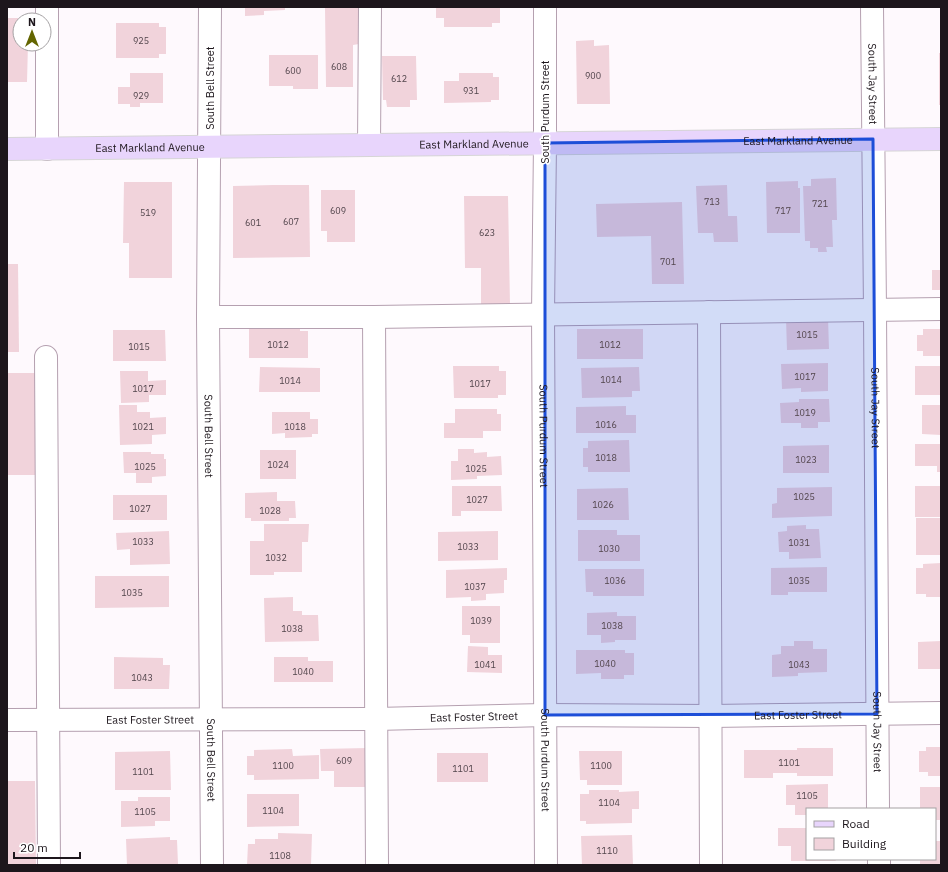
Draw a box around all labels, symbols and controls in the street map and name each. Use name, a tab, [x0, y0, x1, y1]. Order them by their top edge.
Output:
north arrow	[12, 12, 52, 52]
text: N	[28, 15, 36, 29]
house number: 925	[133, 35, 149, 46]
street label: South Jay Street	[865, 43, 880, 125]
street label: South Bell Street	[203, 46, 217, 130]
street label: South Purdum Street	[538, 60, 552, 164]
house number: 608	[331, 61, 347, 72]
house number: 600	[285, 65, 301, 76]
house number: 900	[585, 70, 601, 81]
house number: 612	[391, 73, 407, 84]
house number: 931	[463, 85, 479, 96]
house number: 929	[133, 90, 149, 101]
street label: East Markland Avenue	[743, 133, 853, 148]
street label: East Markland Avenue	[419, 136, 529, 152]
street label: East Markland Avenue	[95, 140, 205, 155]
house number: 713	[704, 196, 720, 207]
house number: 721	[812, 198, 828, 209]
house number: 609	[330, 205, 346, 216]
house number: 717	[775, 205, 791, 216]
house number: 519	[140, 207, 156, 218]
house number: 607	[283, 216, 299, 227]
house number: 601	[245, 217, 261, 228]
house number: 623	[479, 227, 495, 238]
house number: 701	[660, 256, 676, 267]
house number: 1015	[796, 329, 818, 340]
house number: 1012	[267, 339, 289, 350]
house number: 1012	[599, 339, 621, 350]
house number: 1015	[128, 341, 150, 352]
street label: South Jay Street	[868, 367, 883, 449]
house number: 1017	[794, 371, 816, 382]
house number: 1014	[600, 374, 622, 385]
house number: 1014	[279, 375, 301, 386]
house number: 1017	[469, 378, 491, 389]
house number: 1017	[132, 383, 154, 394]
street label: South Purdum Street	[536, 384, 551, 488]
street label: South Bell Street	[202, 394, 216, 478]
house number: 1019	[794, 407, 816, 418]
house number: 1016	[595, 419, 617, 430]
house number: 1021	[132, 421, 154, 432]
house number: 1018	[284, 421, 306, 432]
house number: 1018	[595, 452, 617, 463]
house number: 1023	[795, 454, 817, 465]
house number: 1024	[267, 459, 289, 470]
house number: 1025	[134, 461, 156, 472]
house number: 1025	[465, 463, 487, 474]
house number: 1025	[793, 491, 815, 502]
house number: 1027	[466, 494, 488, 505]
house number: 1026	[592, 499, 614, 510]
house number: 1027	[129, 503, 151, 514]
house number: 1028	[259, 505, 281, 516]
house number: 1033	[132, 536, 154, 547]
house number: 1031	[788, 537, 810, 548]
house number: 1033	[457, 541, 479, 552]
house number: 1030	[598, 543, 620, 554]
house number: 1032	[265, 552, 287, 563]
house number: 1036	[604, 575, 626, 586]
house number: 1035	[788, 575, 810, 586]
house number: 1037	[464, 581, 486, 592]
house number: 1035	[121, 587, 143, 598]
house number: 1039	[470, 615, 492, 626]
house number: 1038	[601, 620, 623, 631]
house number: 1038	[281, 623, 303, 634]
house number: 1040	[594, 658, 616, 669]
house number: 1041	[474, 659, 496, 670]
house number: 1043	[788, 659, 810, 670]
house number: 1040	[292, 666, 314, 677]
house number: 1043	[131, 672, 153, 683]
street label: South Jay Street	[870, 691, 885, 773]
street label: East Foster Street	[754, 707, 842, 722]
street label: South Purdum Street	[538, 708, 553, 812]
street label: East Foster Street	[430, 709, 518, 725]
street label: East Foster Street	[106, 712, 194, 727]
street label: South Bell Street	[204, 718, 219, 802]
house number: 609	[336, 755, 352, 766]
house number: 1101	[778, 757, 800, 768]
house number: 1100	[272, 760, 294, 771]
house number: 1100	[590, 760, 612, 771]
house number: 1101	[452, 763, 474, 774]
house number: 1101	[132, 766, 154, 777]
house number: 1105	[796, 790, 818, 801]
house number: 1104	[598, 797, 620, 808]
house number: 1104	[262, 805, 284, 816]
house number: 1105	[134, 806, 156, 817]
legend	[806, 808, 936, 860]
text: Road	[842, 816, 870, 831]
scale bar	[14, 834, 80, 860]
text: Building	[842, 836, 887, 851]
text: 20 m	[20, 840, 48, 855]
house number: 1110	[596, 845, 618, 856]
house number: 1108	[269, 850, 291, 861]

